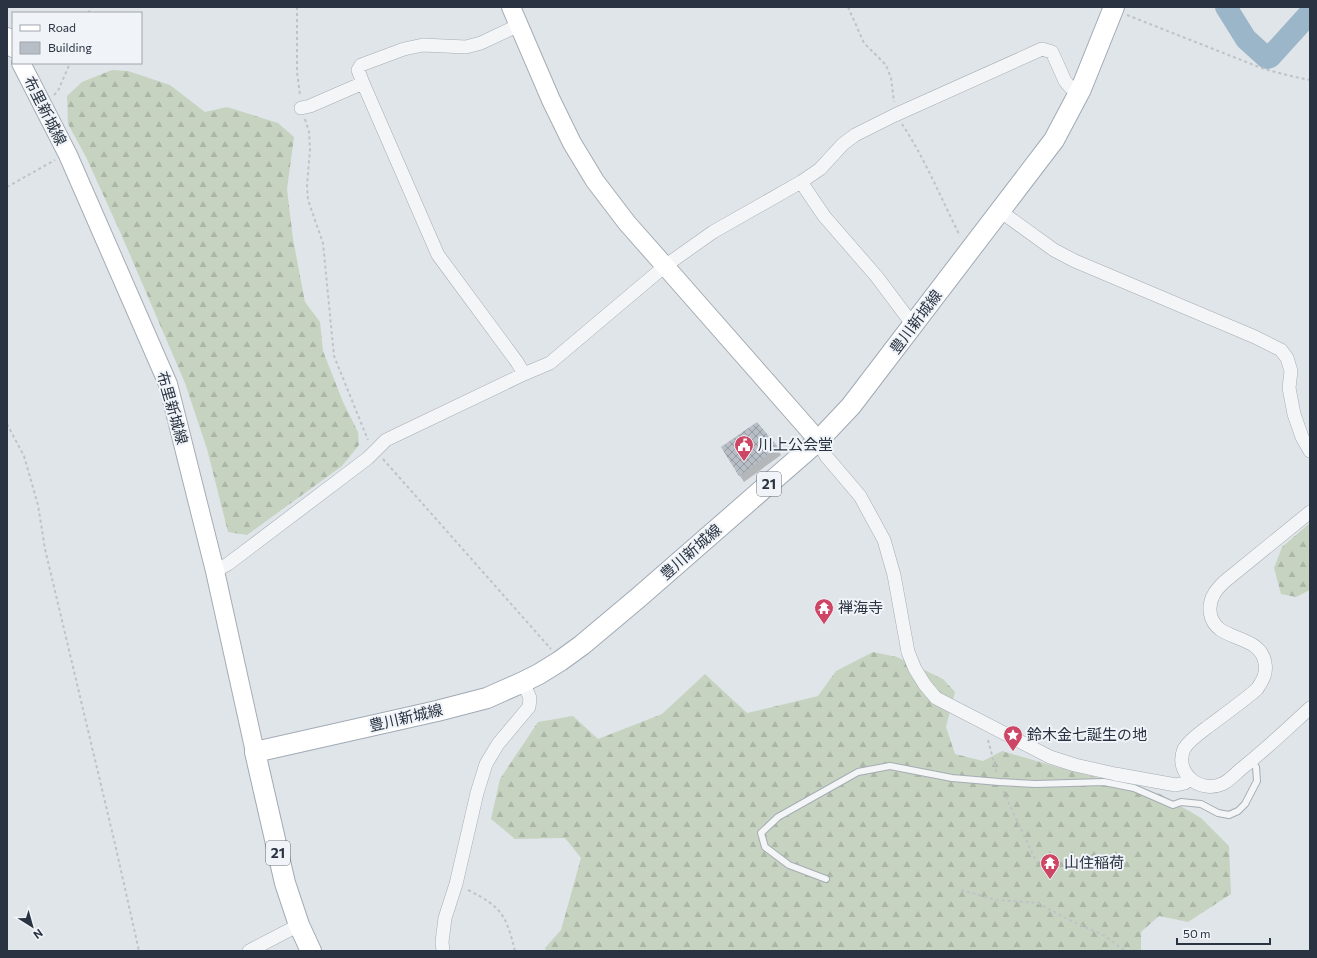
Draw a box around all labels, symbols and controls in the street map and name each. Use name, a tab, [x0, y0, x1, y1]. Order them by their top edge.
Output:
legend	[12, 12, 142, 64]
text: Road	[48, 20, 76, 34]
text: Building	[48, 40, 92, 54]
street label: 布里新城線	[21, 73, 71, 148]
street label: 豊川新城線	[885, 286, 945, 357]
street label: 布里新城線	[154, 369, 192, 446]
public building icon: 川上公会堂	[733, 434, 755, 462]
place label: 川上公会堂	[758, 435, 833, 453]
road number: 21	[757, 472, 781, 496]
street label: 豊川新城線	[656, 520, 725, 583]
temple icon: 禅海寺	[813, 597, 835, 625]
place label: 禅海寺	[838, 598, 883, 616]
street label: 豊川新城線	[367, 700, 444, 734]
place icon: 鈴木金七誕生の地	[1002, 724, 1024, 752]
place label: 鈴木金七誕生の地	[1027, 725, 1147, 743]
road number: 21	[266, 841, 290, 865]
temple icon: 山住稲荷	[1039, 852, 1061, 880]
place label: 山住稲荷	[1064, 853, 1124, 871]
north arrow	[12, 906, 52, 946]
scale bar	[1177, 920, 1270, 946]
text: 50 m	[1183, 926, 1211, 940]
text: N	[31, 927, 46, 942]

